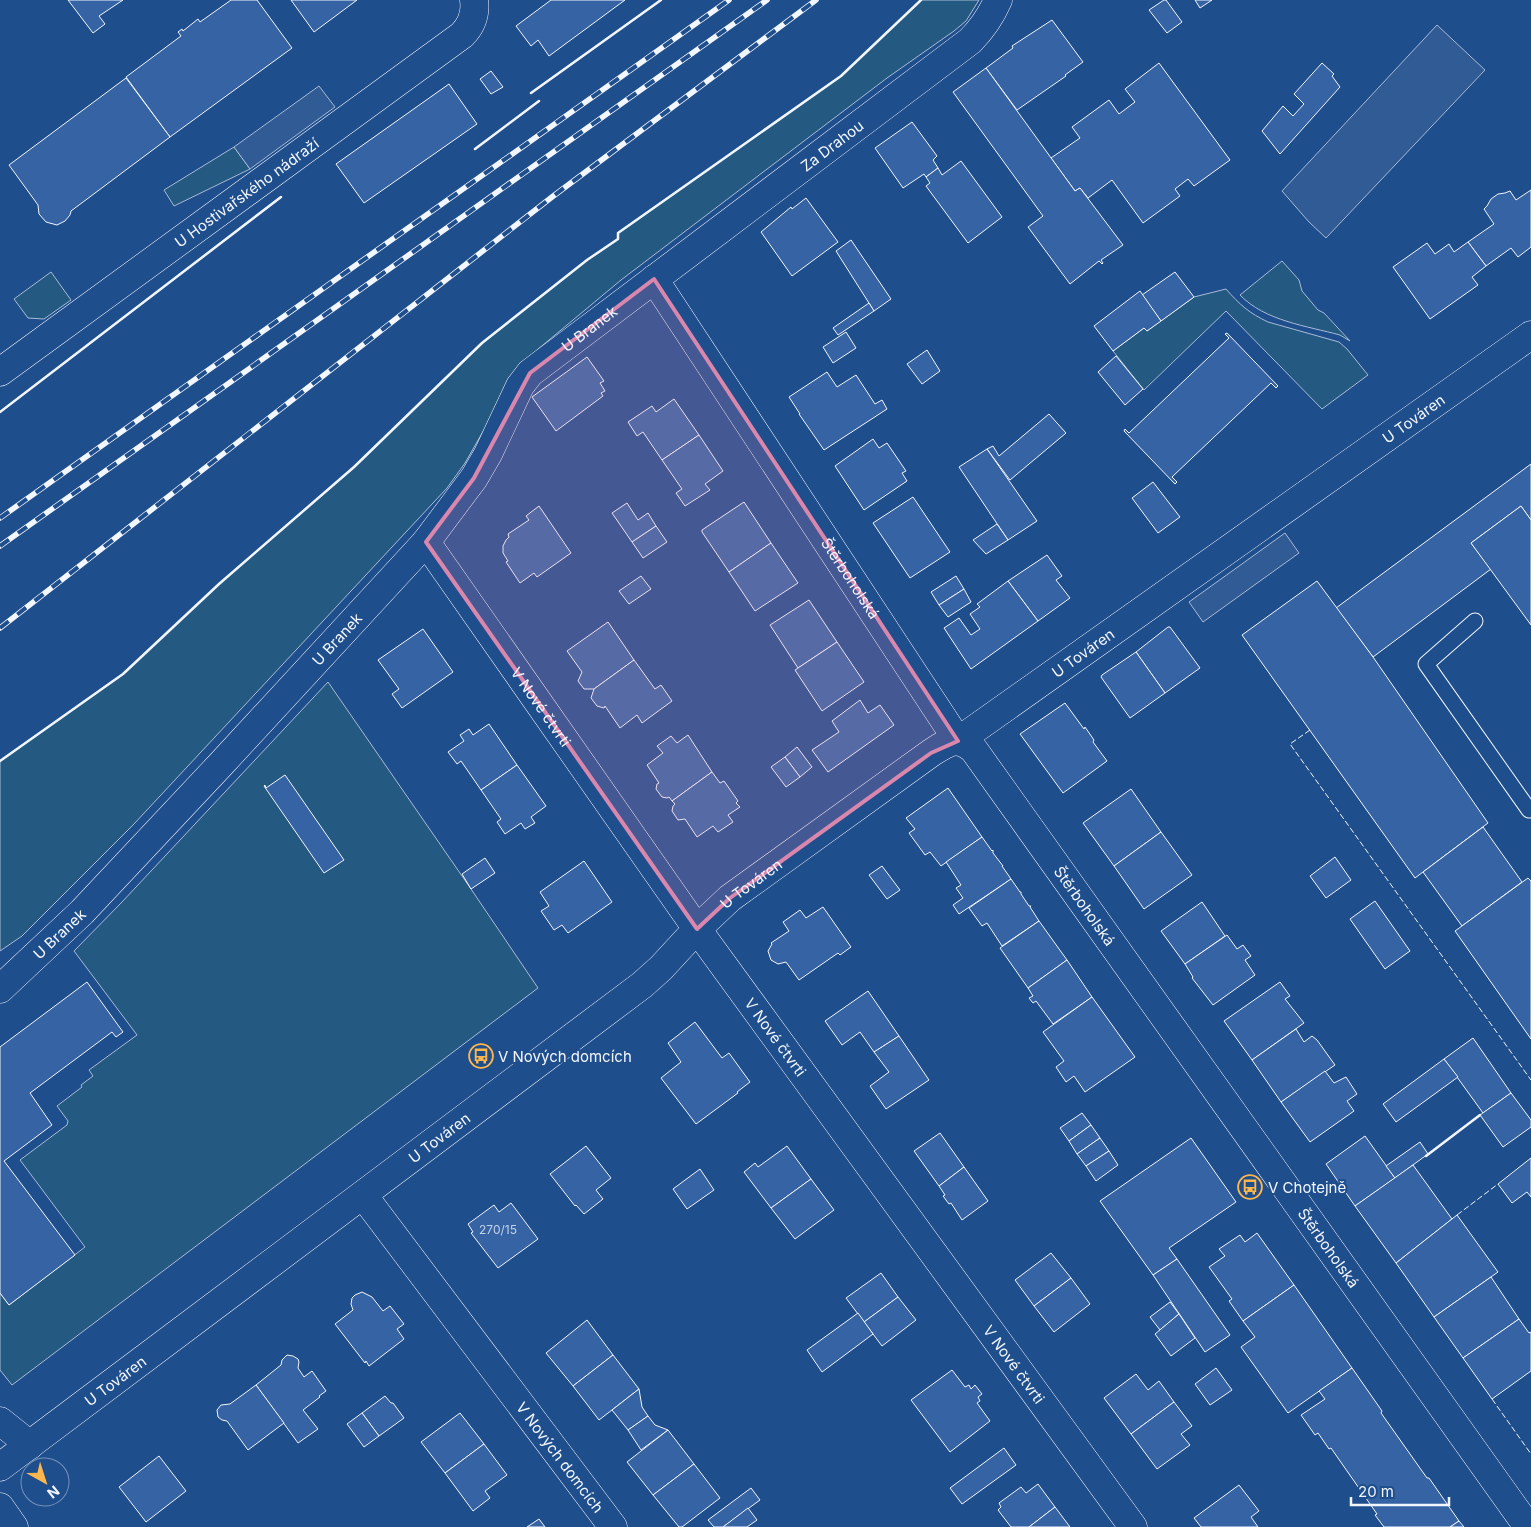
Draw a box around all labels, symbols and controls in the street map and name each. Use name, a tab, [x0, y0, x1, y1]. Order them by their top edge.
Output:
street label: Za Drahou	[797, 116, 867, 175]
street label: U Hostivařského nádraží	[171, 133, 322, 251]
street label: U Branek	[557, 301, 621, 356]
street label: U Továren	[1378, 390, 1448, 447]
street label: Štěrboholská	[817, 534, 884, 622]
street label: U Branek	[308, 608, 366, 669]
street label: U Továren	[1048, 624, 1118, 681]
street label: V Nové čtvrti	[507, 663, 576, 750]
street label: U Továren	[716, 854, 785, 912]
street label: Štěrboholská	[1050, 862, 1120, 949]
street label: U Branek	[29, 904, 90, 963]
street label: V Nové čtvrti	[741, 994, 811, 1080]
bus stop icon: V Nových domcích	[468, 1043, 494, 1069]
place label: V Nových domcích	[498, 1047, 632, 1066]
street label: U Továren	[404, 1108, 474, 1167]
bus stop icon: V Chotejně	[1237, 1174, 1263, 1200]
place label: V Chotejně	[1268, 1178, 1346, 1197]
street label: Štěrboholská	[1294, 1204, 1364, 1291]
house number: 270/15	[479, 1222, 517, 1237]
street label: V Nové čtvrti	[979, 1321, 1049, 1407]
street label: U Továren	[80, 1351, 150, 1410]
street label: V Nových domcích	[512, 1398, 608, 1516]
north arrow	[20, 1457, 70, 1507]
scale bar	[1351, 1474, 1448, 1506]
text: 20 m	[1358, 1482, 1394, 1501]
text: N	[44, 1483, 63, 1502]

